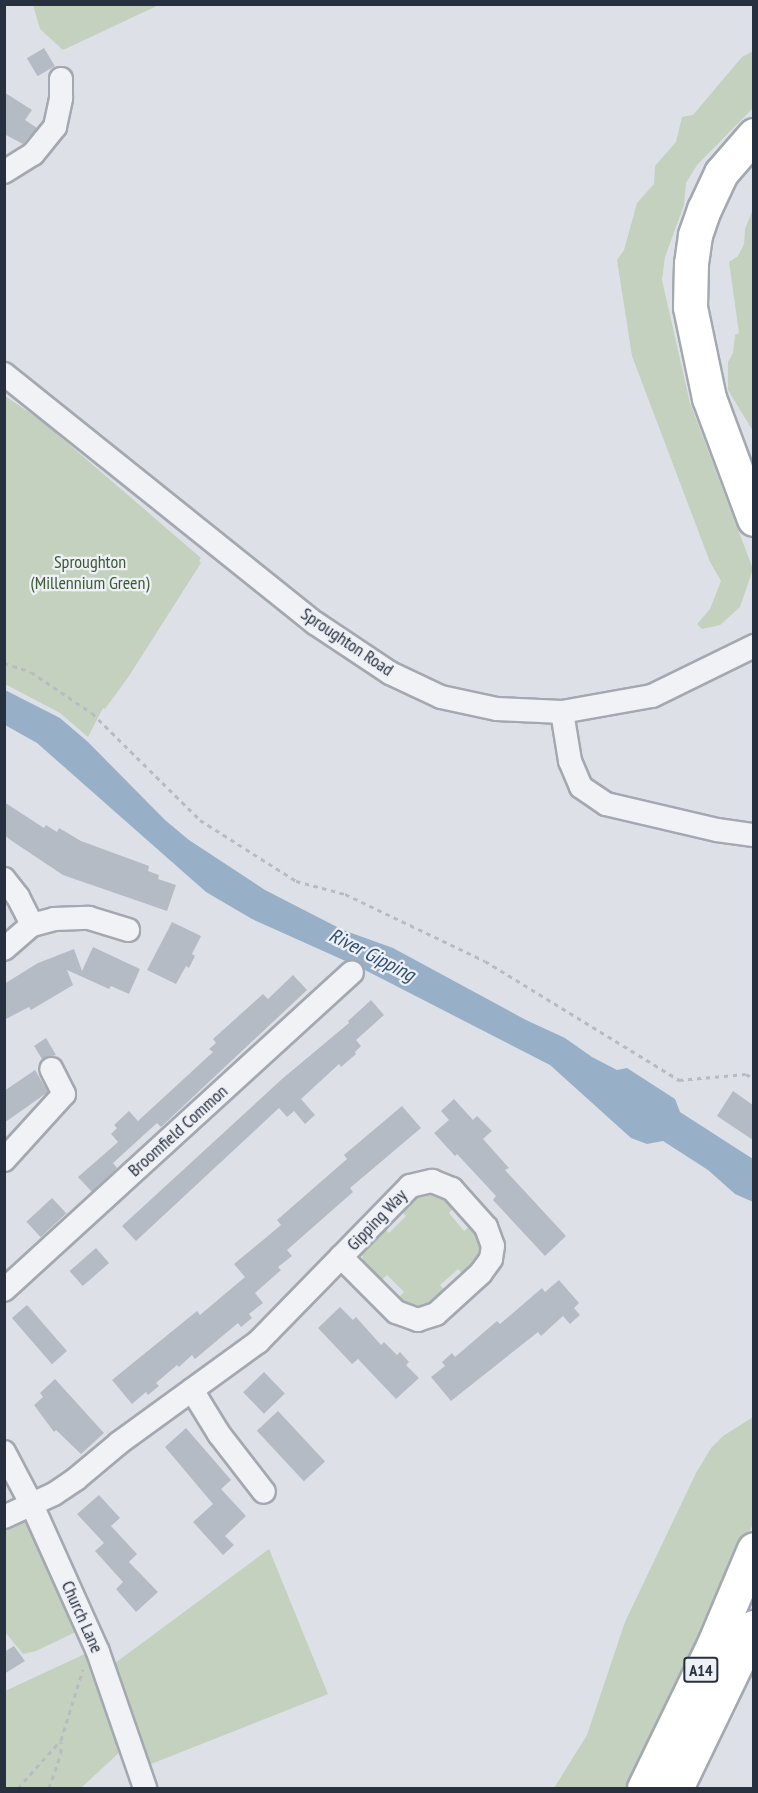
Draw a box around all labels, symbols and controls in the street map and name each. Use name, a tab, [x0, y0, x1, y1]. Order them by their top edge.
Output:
park label: Sproughton (Millennium Green)	[30, 552, 150, 594]
street label: Sproughton Road	[297, 603, 397, 681]
water label: River Gipping	[325, 923, 419, 987]
street label: Broomfield Common	[124, 1081, 232, 1181]
street label: Gipping Way	[342, 1185, 412, 1255]
street label: Church Lane	[57, 1578, 107, 1656]
road number: A14	[683, 1657, 719, 1683]

